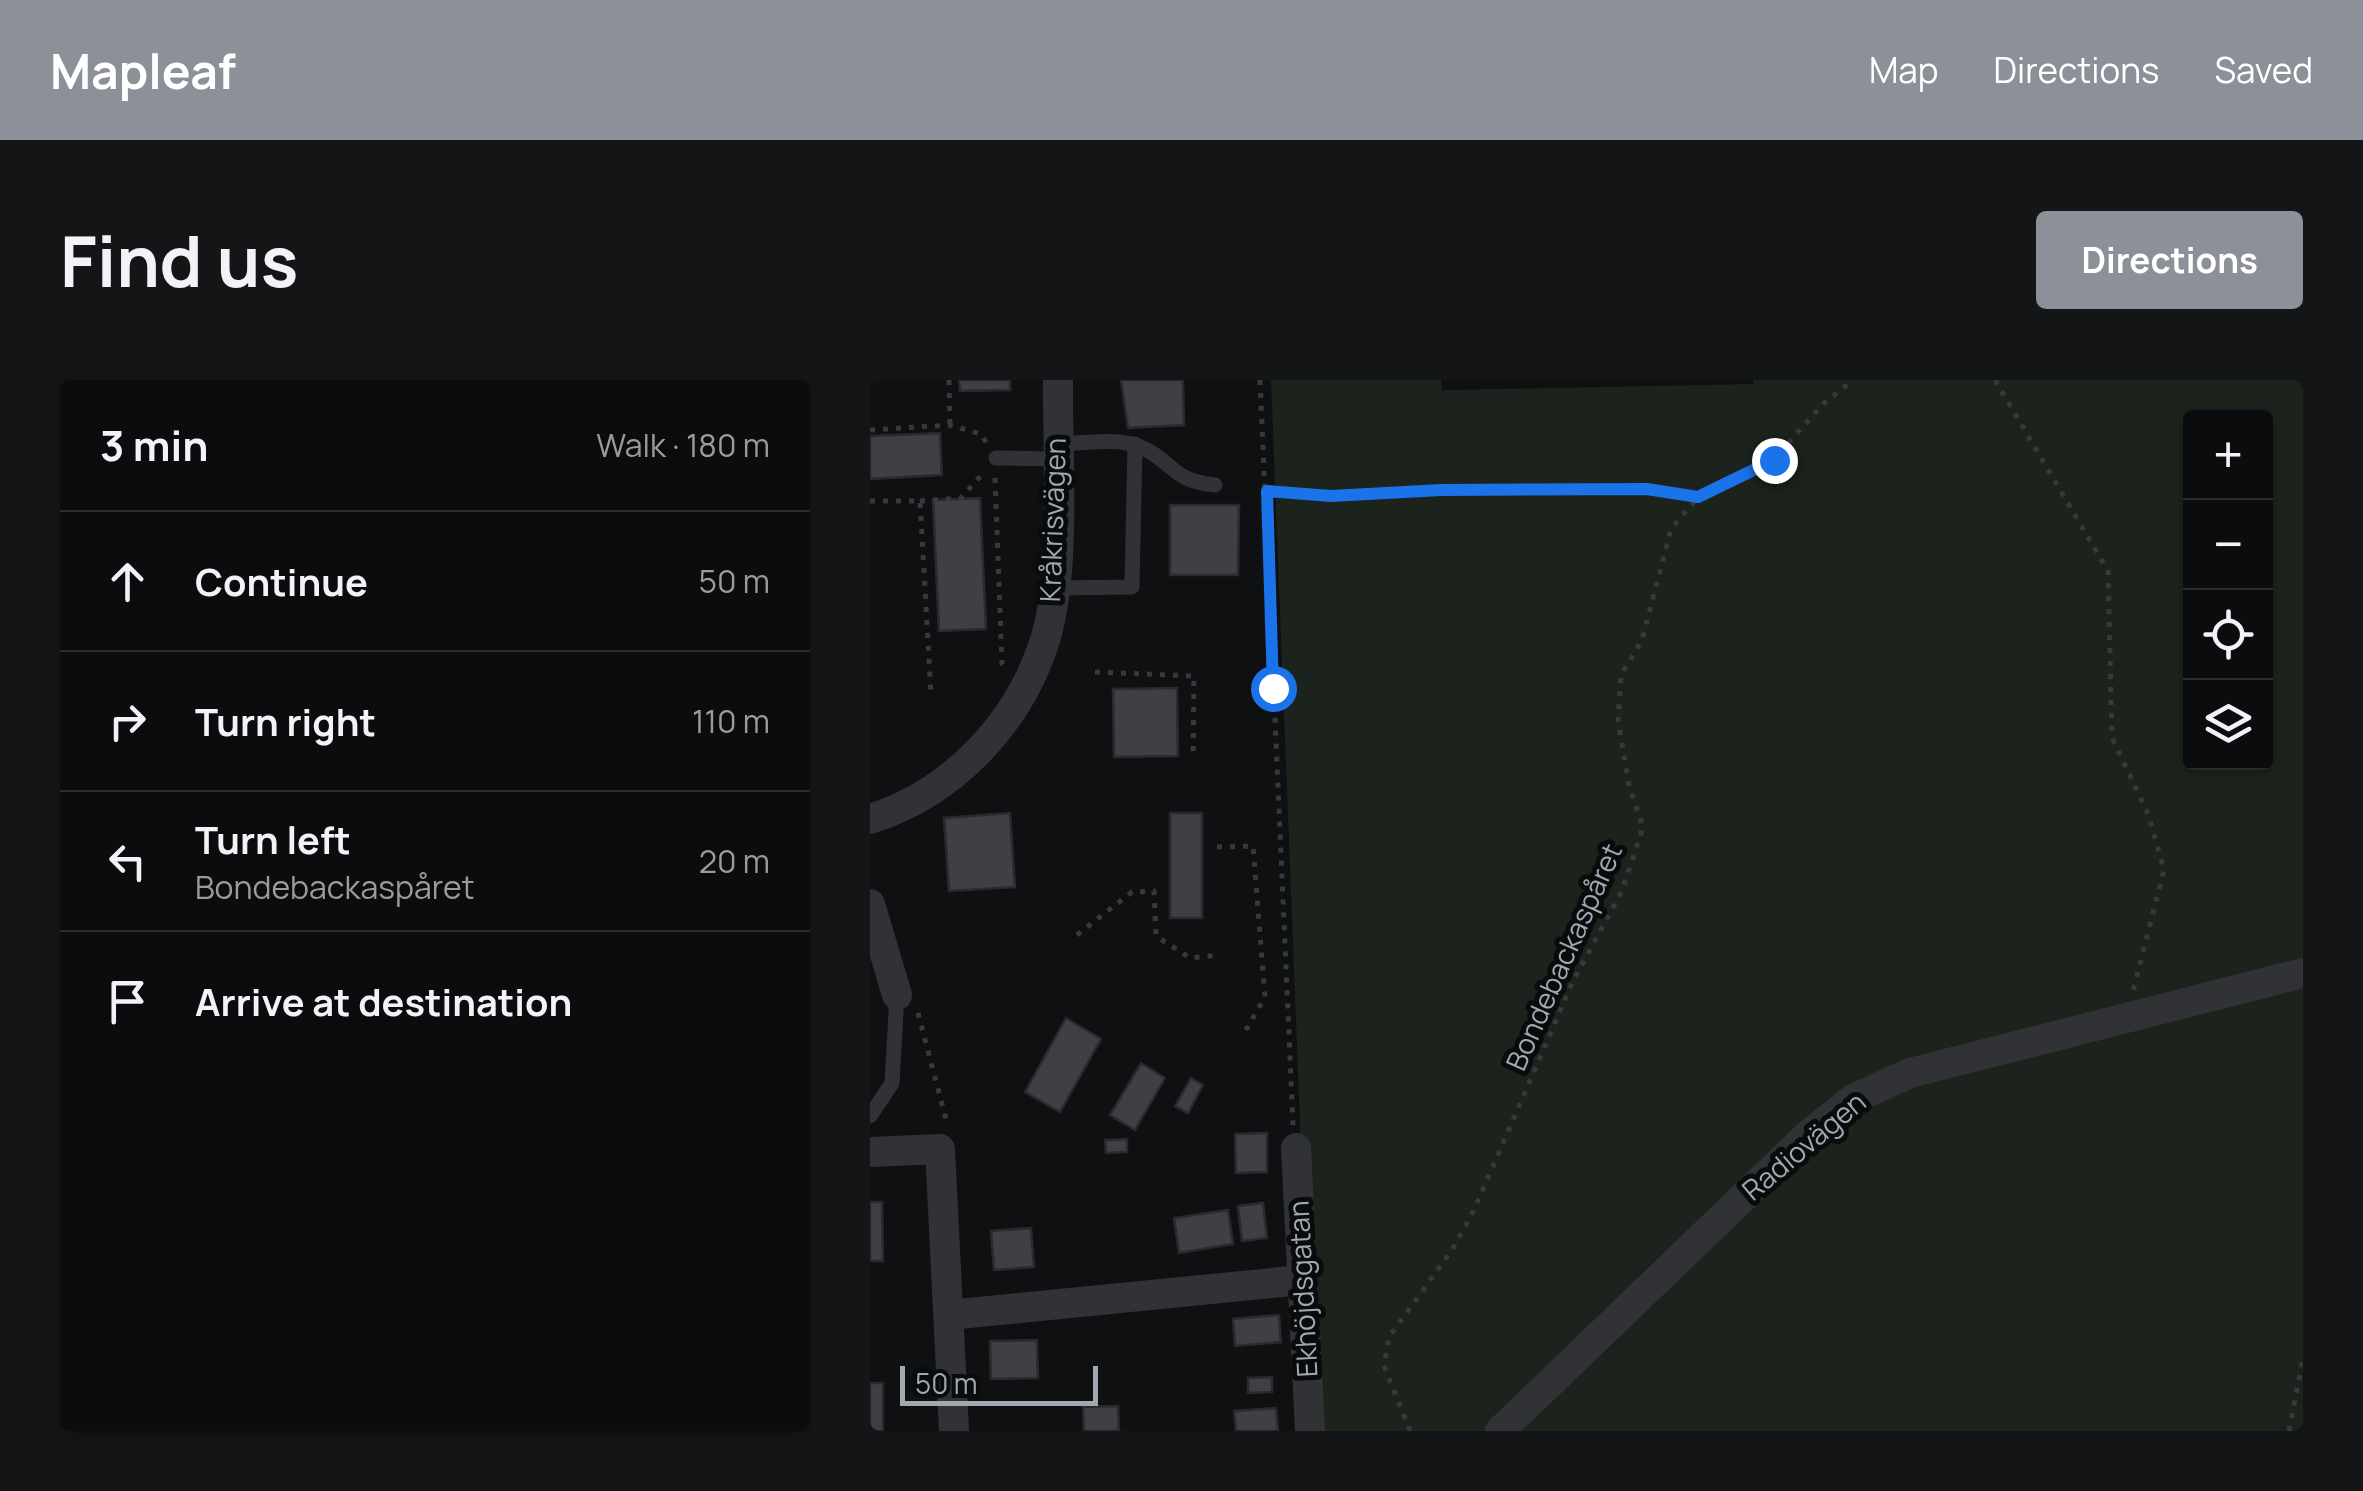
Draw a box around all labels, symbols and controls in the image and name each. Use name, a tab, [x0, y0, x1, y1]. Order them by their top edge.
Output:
text: Mapleaf	[50, 38, 236, 103]
text: Map	[1869, 46, 1939, 94]
text: Directions	[1994, 46, 2159, 94]
text: Saved	[2214, 46, 2313, 94]
button: Directions	[2036, 211, 2303, 309]
text: Find us	[60, 212, 298, 308]
map controls	[2183, 410, 2273, 770]
button: +	[2183, 410, 2273, 500]
text: 3 min	[100, 416, 209, 474]
text: Walk · 180 m	[596, 423, 770, 467]
street label: Kråkrisvägen	[1030, 437, 1074, 603]
route end	[1752, 438, 1798, 484]
button: −	[2183, 500, 2273, 590]
icon: ahead	[100, 554, 155, 609]
text: Continue	[195, 555, 368, 607]
text: 50 m	[698, 559, 770, 603]
button: locate	[2183, 590, 2273, 680]
route start	[1251, 666, 1297, 712]
button: layers	[2183, 680, 2273, 770]
icon: right	[100, 694, 155, 749]
text: Turn right	[195, 695, 376, 747]
text: 110 m	[692, 699, 770, 743]
text: Turn left	[195, 813, 351, 865]
icon: left	[100, 834, 155, 889]
street label: Bondebackaspåret	[1496, 837, 1630, 1076]
text: 20 m	[699, 839, 770, 883]
text: Bondebackaspåret	[195, 865, 474, 909]
icon: arrive	[100, 974, 155, 1029]
text: Arrive at destination	[195, 975, 572, 1027]
street label: Radiovägen	[1734, 1082, 1873, 1208]
street label: Ekhöjdsgatan	[1278, 1200, 1326, 1378]
scale bar	[900, 1361, 1098, 1406]
text: 50 m	[915, 1364, 978, 1402]

